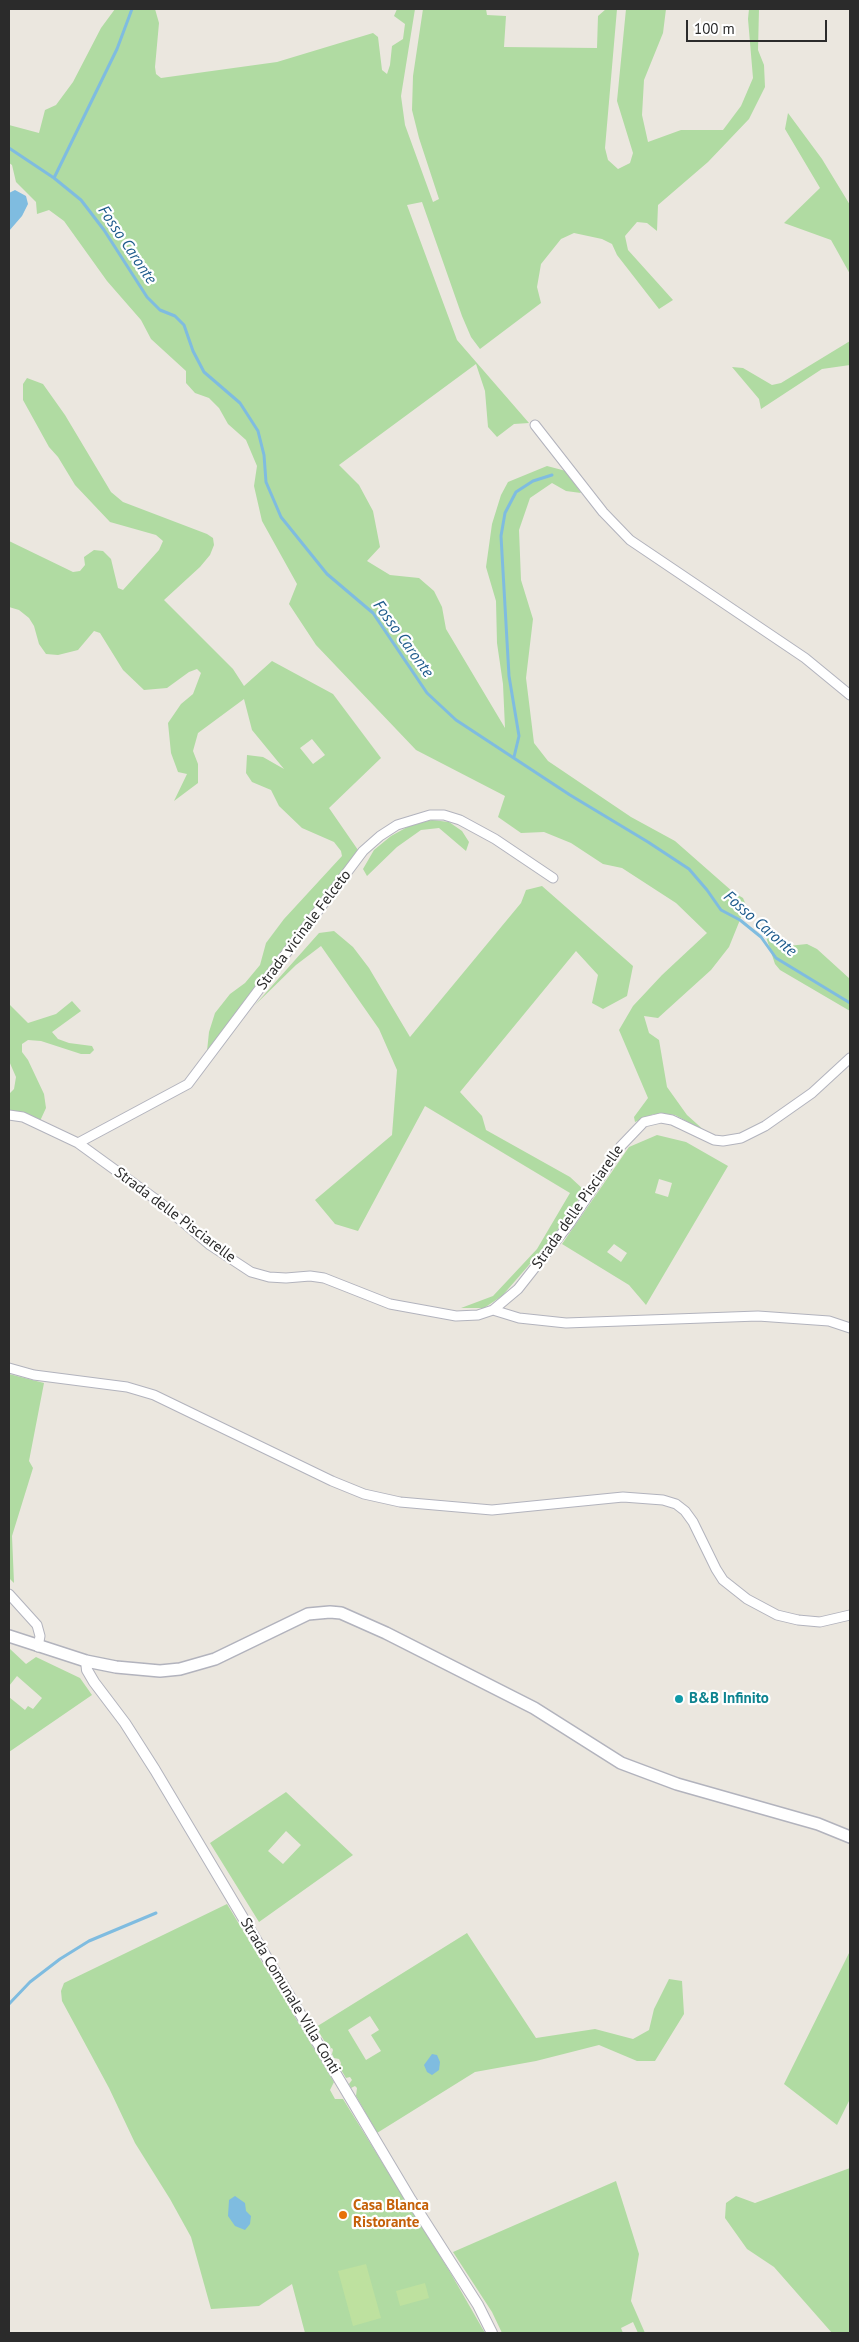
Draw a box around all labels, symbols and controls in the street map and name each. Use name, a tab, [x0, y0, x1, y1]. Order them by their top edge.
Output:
scale bar	[689, 10, 830, 42]
text: 100 m	[694, 19, 735, 38]
water label: Fosso Caronte	[94, 202, 160, 288]
water label: Fosso Caronte	[369, 597, 437, 681]
street label: Strada vicinale Felceto	[253, 866, 355, 994]
water label: Fosso Caronte	[719, 887, 801, 961]
street label: Strada delle Pisciarelle	[528, 1142, 628, 1272]
street label: Strada delle Pisciarelle	[111, 1164, 239, 1266]
place label: B&B Infinito	[689, 1690, 769, 1708]
marker: B&B Infinito	[673, 1693, 685, 1705]
street label: Strada Comunale Villa Conti	[236, 1915, 344, 2077]
place label: Casa Blanca Ristorante	[353, 2197, 429, 2232]
marker: Casa Blanca Ristorante	[337, 2209, 349, 2221]

